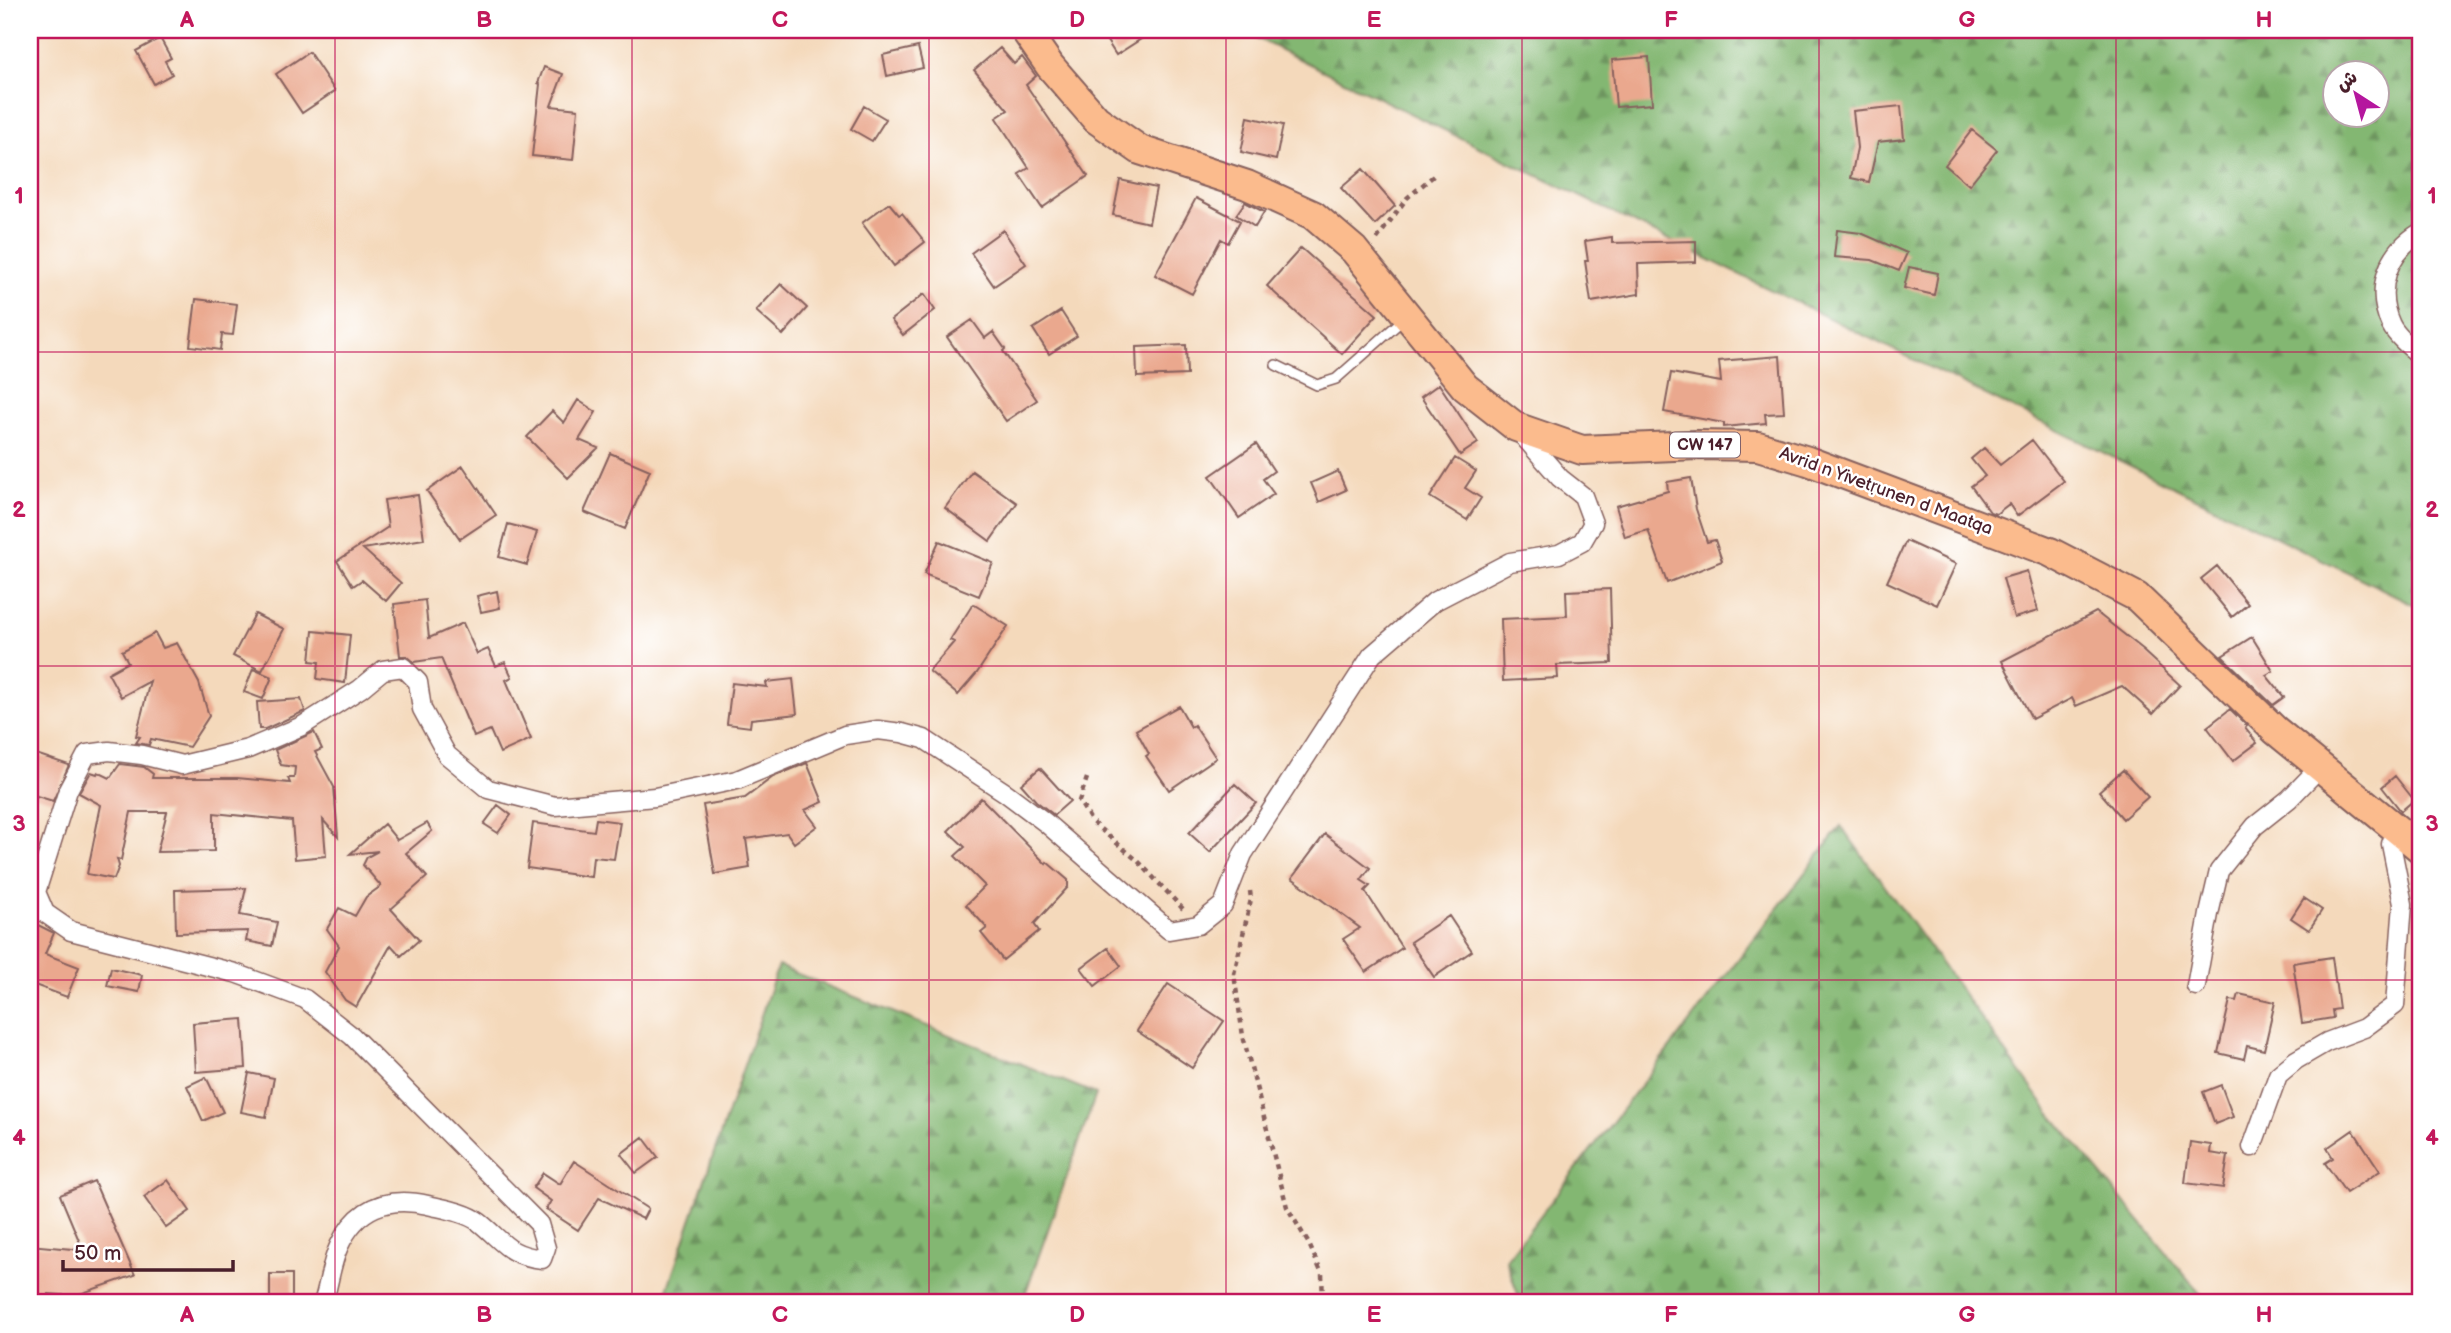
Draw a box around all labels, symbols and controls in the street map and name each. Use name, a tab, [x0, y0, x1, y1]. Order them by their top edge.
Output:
text: A	[179, 6, 195, 34]
text: B	[476, 6, 492, 34]
text: C	[772, 6, 788, 34]
text: D	[1069, 6, 1085, 34]
text: E	[1367, 6, 1382, 34]
text: F	[1664, 6, 1678, 34]
text: G	[1959, 6, 1976, 34]
text: H	[2255, 6, 2273, 34]
north arrow	[2322, 60, 2392, 130]
text: ش	[2332, 66, 2362, 97]
text: 1	[14, 182, 24, 210]
text: 1	[2427, 182, 2437, 210]
road number: CW 147	[1670, 432, 1740, 458]
street label: Avrid n Yivetṛunen d Maatqa	[1776, 443, 1996, 539]
text: 2	[12, 496, 26, 524]
text: 2	[2425, 496, 2439, 524]
text: 3	[12, 810, 26, 838]
text: 3	[2425, 810, 2439, 838]
text: 4	[12, 1124, 26, 1152]
text: 4	[2425, 1124, 2439, 1152]
scale bar	[63, 1228, 233, 1272]
text: 50 m	[74, 1241, 121, 1266]
text: A	[179, 1301, 195, 1329]
text: B	[476, 1301, 492, 1329]
text: C	[772, 1301, 788, 1329]
text: D	[1069, 1301, 1085, 1329]
text: E	[1367, 1301, 1382, 1329]
text: F	[1664, 1301, 1678, 1329]
text: G	[1959, 1301, 1976, 1329]
text: H	[2255, 1301, 2273, 1329]

